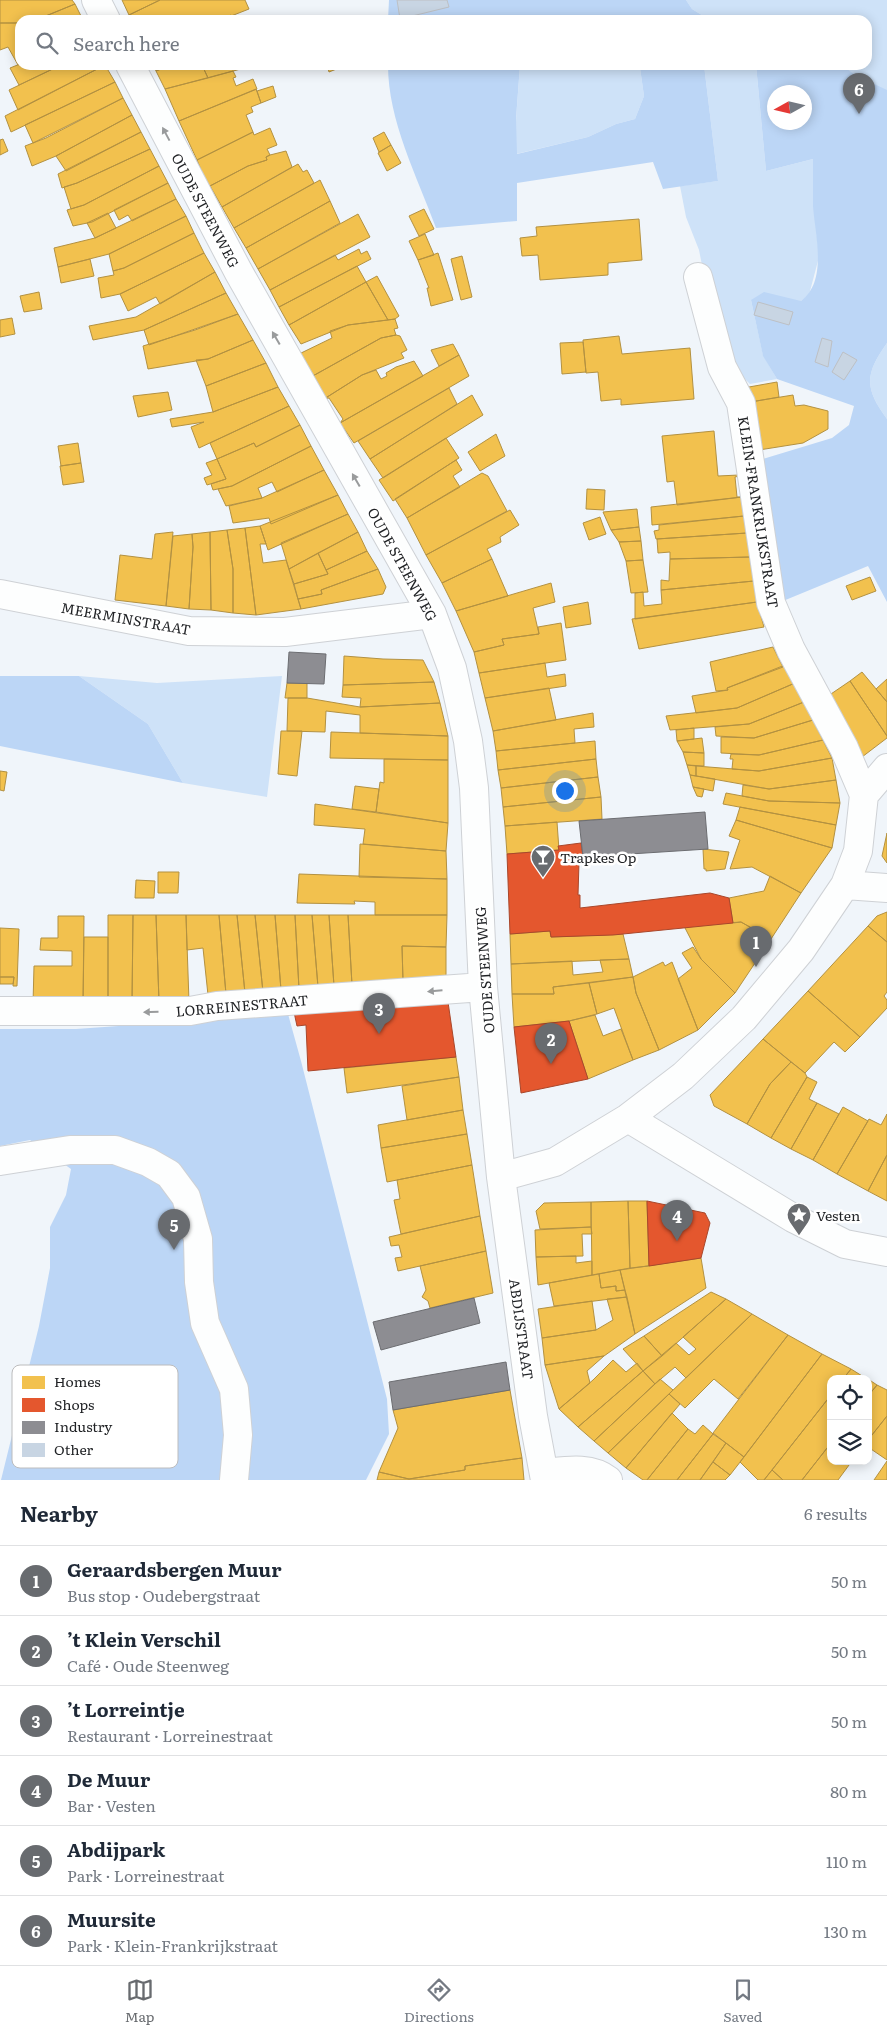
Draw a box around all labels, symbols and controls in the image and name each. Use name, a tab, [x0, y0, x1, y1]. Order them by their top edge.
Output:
search box	[15, 15, 872, 70]
icon: search	[33, 29, 61, 57]
text: Search here	[73, 29, 180, 57]
pin: 6	[843, 73, 875, 114]
north arrow	[767, 85, 812, 130]
one-way arrow	[162, 127, 170, 141]
street label: OUDE STEENWEG	[167, 149, 245, 271]
one-way arrow	[272, 331, 280, 346]
street label: KLEIN-FRANKRIJKSTRAAT	[734, 414, 784, 610]
one-way arrow	[352, 473, 361, 486]
street label: OUDE STEENWEG	[363, 504, 443, 625]
street label: MEERMINSTRAAT	[59, 597, 193, 639]
your location	[552, 778, 578, 804]
bar icon: Trapkes Op	[530, 844, 556, 878]
place label: Trapkes Op	[560, 847, 636, 867]
street label: OUDE STEENWEG	[470, 905, 498, 1034]
pin: 1	[740, 926, 772, 967]
one-way arrow	[426, 987, 442, 995]
street label: LORREINESTRAAT	[175, 989, 309, 1021]
pin: 3	[363, 993, 395, 1034]
one-way arrow	[143, 1008, 159, 1016]
pin: 2	[535, 1023, 567, 1064]
pin: 4	[661, 1200, 693, 1241]
place icon: Vesten	[786, 1202, 812, 1236]
place label: Vesten	[816, 1205, 860, 1225]
pin: 5	[158, 1209, 190, 1250]
street label: ABDIJSTRAAT	[505, 1277, 539, 1381]
legend	[12, 1365, 178, 1468]
text: Homes	[54, 1371, 101, 1391]
map controls	[827, 1375, 872, 1465]
button: locate	[827, 1375, 872, 1420]
text: Shops	[54, 1394, 94, 1414]
text: Industry	[54, 1416, 113, 1436]
button: layers	[827, 1420, 872, 1465]
text: Other	[54, 1439, 94, 1459]
text: Nearby	[20, 1497, 98, 1528]
text: 6 results	[804, 1501, 867, 1525]
text: Geraardsbergen Muur	[67, 1555, 282, 1583]
text: 1	[33, 1569, 39, 1593]
text: 50 m	[831, 1569, 867, 1593]
text: Bus stop · Oudebergstraat	[67, 1583, 260, 1607]
text: ’t Klein Verschil	[67, 1625, 221, 1653]
text: 2	[32, 1639, 40, 1663]
text: 50 m	[831, 1639, 867, 1663]
text: Café · Oude Steenweg	[67, 1653, 229, 1677]
text: ’t Lorreintje	[67, 1695, 185, 1723]
text: 3	[32, 1709, 40, 1733]
text: 50 m	[831, 1709, 867, 1733]
text: Restaurant · Lorreinestraat	[67, 1723, 273, 1747]
text: De Muur	[67, 1765, 150, 1793]
text: 4	[31, 1779, 41, 1803]
text: 80 m	[830, 1779, 867, 1803]
text: Bar · Vesten	[67, 1793, 156, 1817]
text: Abdijpark	[67, 1835, 165, 1863]
text: 5	[32, 1849, 40, 1873]
text: 110 m	[826, 1849, 867, 1873]
text: Park · Lorreinestraat	[67, 1863, 224, 1887]
text: Muursite	[67, 1905, 156, 1933]
text: 6	[31, 1919, 41, 1943]
text: 130 m	[824, 1919, 867, 1943]
text: Park · Klein-Frankrijkstraat	[67, 1933, 278, 1957]
tab: Map	[125, 1976, 155, 2026]
tab: Directions	[404, 1976, 474, 2026]
tab: Saved	[723, 1976, 762, 2026]

